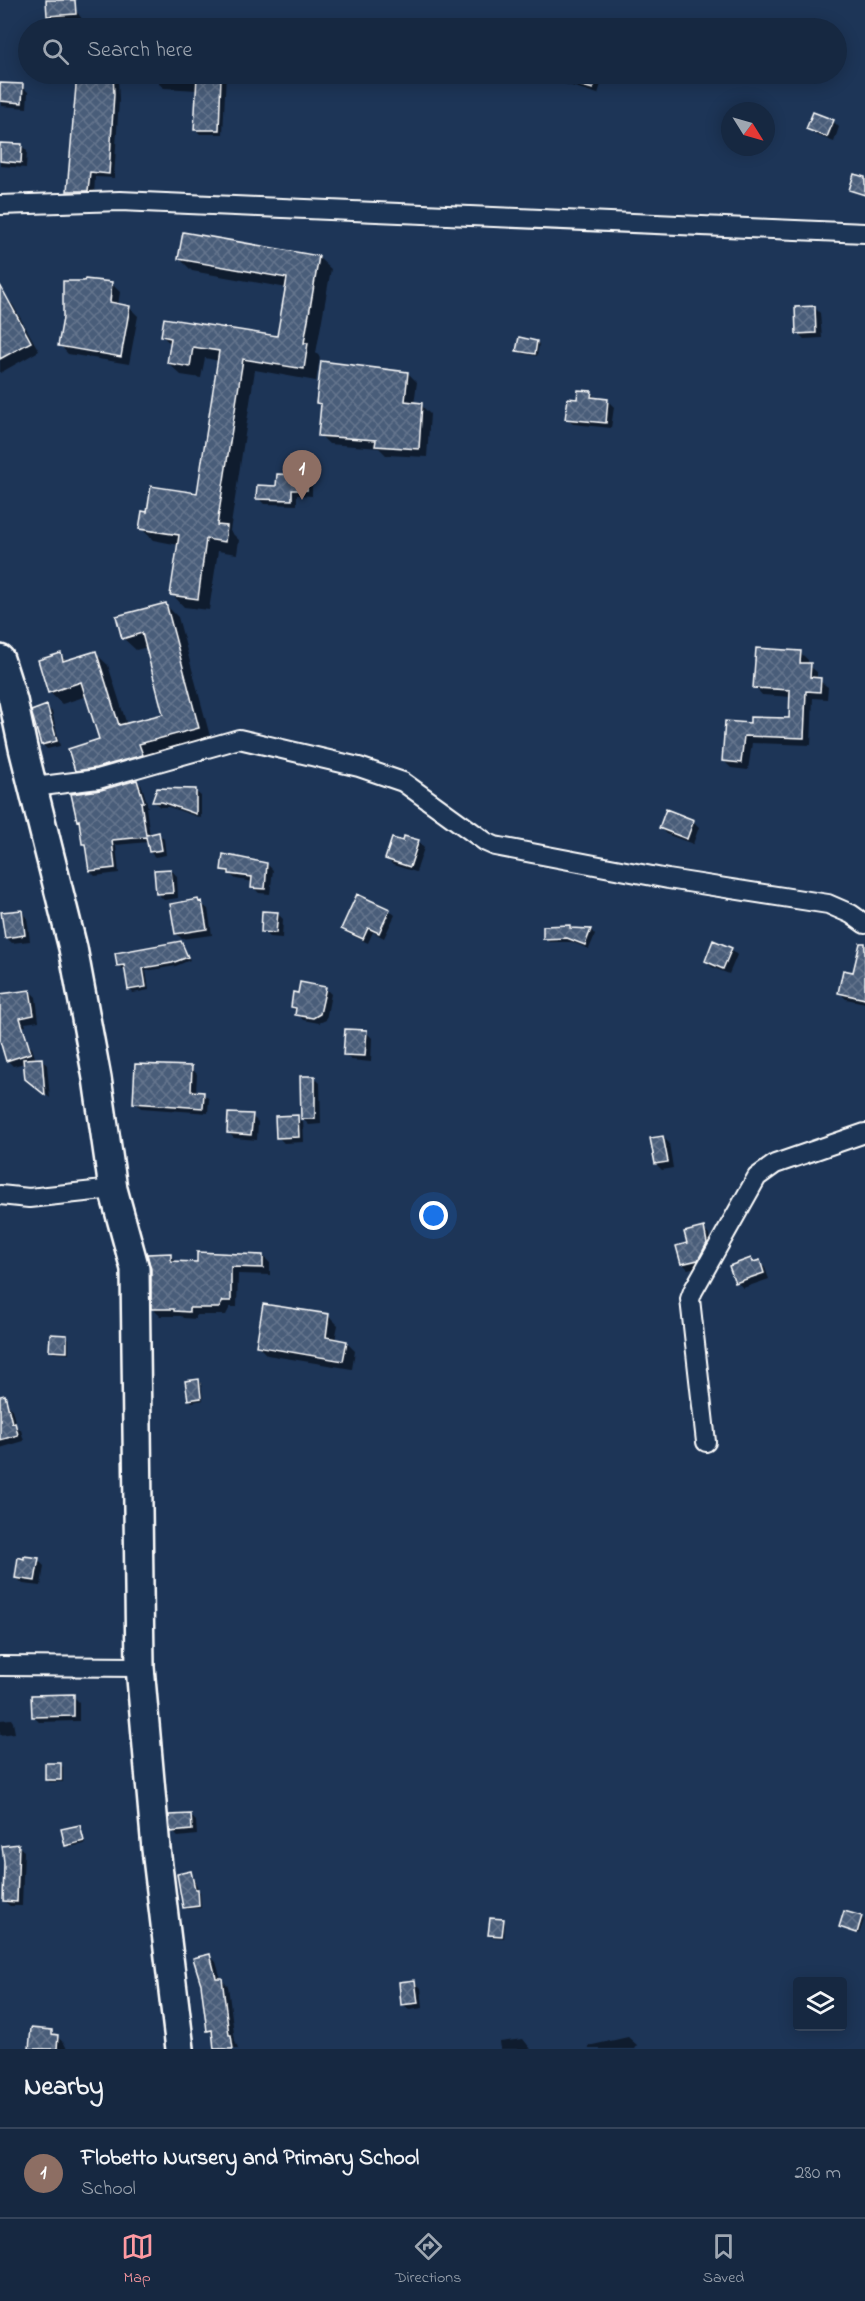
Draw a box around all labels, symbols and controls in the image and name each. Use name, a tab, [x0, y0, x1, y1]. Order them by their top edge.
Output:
search box	[18, 18, 847, 84]
icon: search	[39, 35, 72, 68]
text: Search here	[87, 35, 192, 67]
north arrow	[721, 102, 775, 156]
pin: 1	[282, 450, 322, 500]
your location	[419, 1201, 448, 1230]
map controls	[793, 1977, 847, 2031]
button: layers	[793, 1977, 847, 2031]
text: Nearby	[24, 2069, 103, 2107]
text: Flobetto Nursery and Primary School	[81, 2143, 419, 2175]
text: 1	[40, 2159, 47, 2188]
text: 280 m	[794, 2159, 841, 2188]
text: School	[81, 2175, 136, 2204]
tab: Map	[121, 2230, 154, 2290]
tab: Directions	[395, 2230, 461, 2290]
tab: Saved	[703, 2230, 744, 2290]

